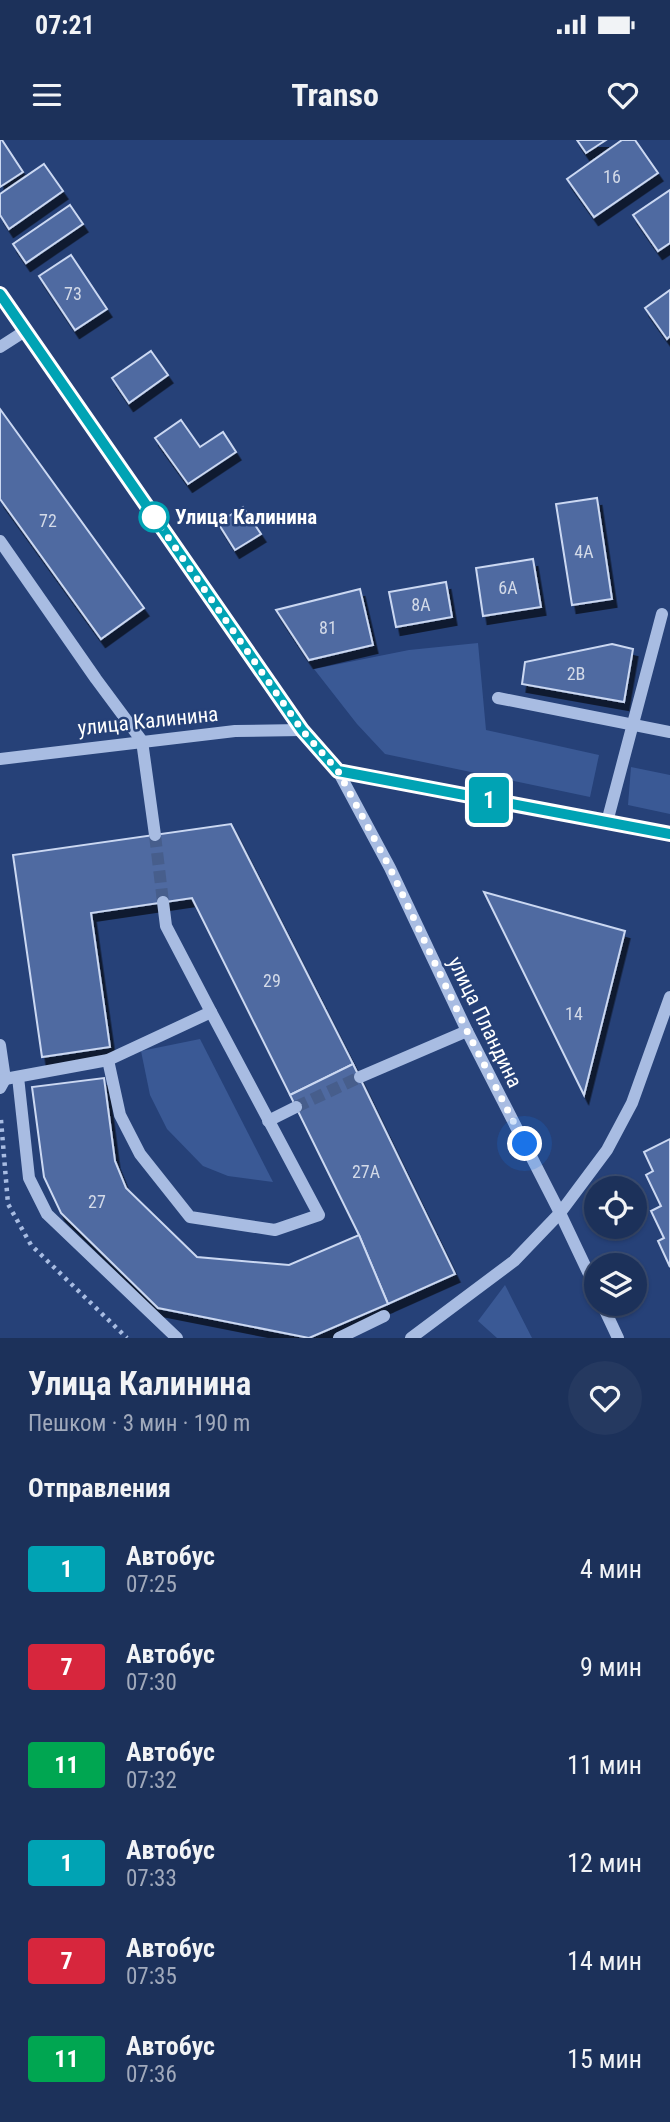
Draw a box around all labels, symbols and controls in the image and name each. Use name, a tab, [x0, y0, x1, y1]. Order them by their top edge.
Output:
text: 07:21	[35, 10, 95, 40]
icon: menu	[28, 76, 66, 114]
text: Transo	[291, 76, 379, 114]
icon: heart	[604, 76, 642, 114]
house number: 16	[603, 166, 621, 187]
house number: 73	[64, 283, 82, 304]
marker: Улица Калинина	[139, 502, 169, 532]
place label: Улица Калинина	[175, 505, 317, 529]
house number: 72	[39, 510, 57, 531]
house number: 4А	[574, 541, 594, 562]
house number: 6А	[498, 577, 518, 598]
house number: 8А	[411, 594, 431, 615]
house number: 81	[319, 617, 337, 638]
house number: 2В	[567, 663, 585, 684]
street label: улица Калинина	[77, 702, 219, 740]
line badge: 1	[466, 777, 512, 823]
text: 1	[483, 786, 495, 814]
street label: улица Пландина	[443, 953, 527, 1091]
house number: 29	[263, 970, 281, 991]
house number: 14	[565, 1003, 583, 1024]
your location	[507, 1126, 542, 1161]
house number: 27А	[352, 1161, 381, 1182]
map controls	[584, 1176, 647, 1316]
button: locate	[584, 1176, 647, 1239]
house number: 27	[88, 1191, 106, 1212]
button: layers	[584, 1253, 647, 1316]
button: heart	[568, 1361, 642, 1435]
text: Улица Калинина	[28, 1364, 251, 1403]
text: Пешком · 3 мин · 190 m	[28, 1410, 250, 1437]
text: Отправления	[28, 1473, 171, 1503]
text: Автобус	[126, 1541, 215, 1571]
text: 4 мин	[580, 1554, 642, 1584]
text: 1	[60, 1555, 73, 1583]
text: 07:25	[126, 1571, 177, 1598]
text: Автобус	[126, 1639, 215, 1669]
text: 9 мин	[580, 1652, 642, 1682]
text: 7	[60, 1653, 73, 1681]
text: 07:30	[126, 1669, 177, 1696]
text: Автобус	[126, 1737, 215, 1767]
text: 11 мин	[567, 1750, 642, 1780]
text: 11	[54, 1751, 79, 1779]
text: 07:32	[126, 1767, 177, 1794]
text: Автобус	[126, 1835, 215, 1865]
text: 12 мин	[567, 1848, 642, 1878]
text: 1	[60, 1849, 73, 1877]
text: 07:33	[126, 1865, 177, 1892]
text: Автобус	[126, 1933, 215, 1963]
text: 14 мин	[567, 1946, 642, 1976]
text: 7	[60, 1947, 73, 1975]
text: 07:35	[126, 1963, 177, 1990]
text: Автобус	[126, 2031, 215, 2061]
text: 15 мин	[567, 2044, 642, 2074]
text: 11	[54, 2045, 79, 2073]
text: 07:36	[126, 2061, 177, 2088]

